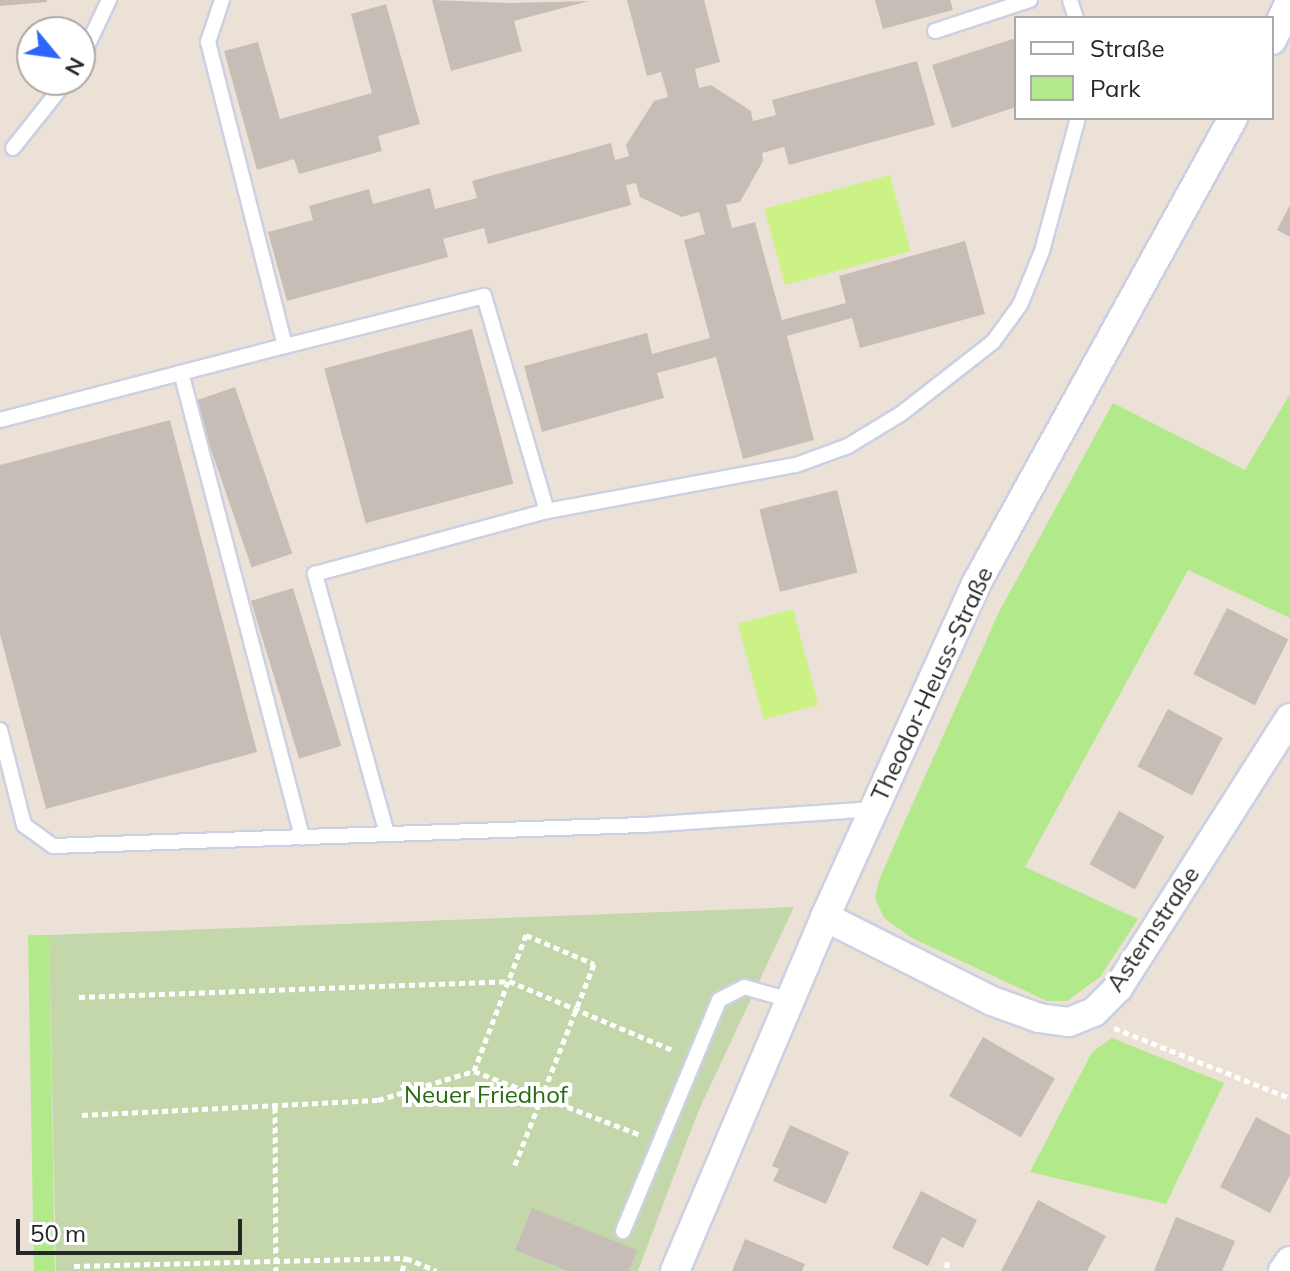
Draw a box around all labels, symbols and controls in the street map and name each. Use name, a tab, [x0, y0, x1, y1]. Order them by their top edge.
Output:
north arrow	[16, 16, 96, 96]
legend	[1014, 16, 1274, 120]
text: Straße	[1090, 33, 1165, 63]
text: N	[59, 53, 92, 81]
text: Park	[1090, 73, 1141, 103]
street label: Theodor-Heuss-Straße	[865, 562, 999, 806]
street label: Asternstraße	[1101, 861, 1205, 997]
park label: Neuer Friedhof	[404, 1081, 568, 1109]
scale bar	[20, 1203, 246, 1253]
text: 50 m	[30, 1218, 86, 1248]

